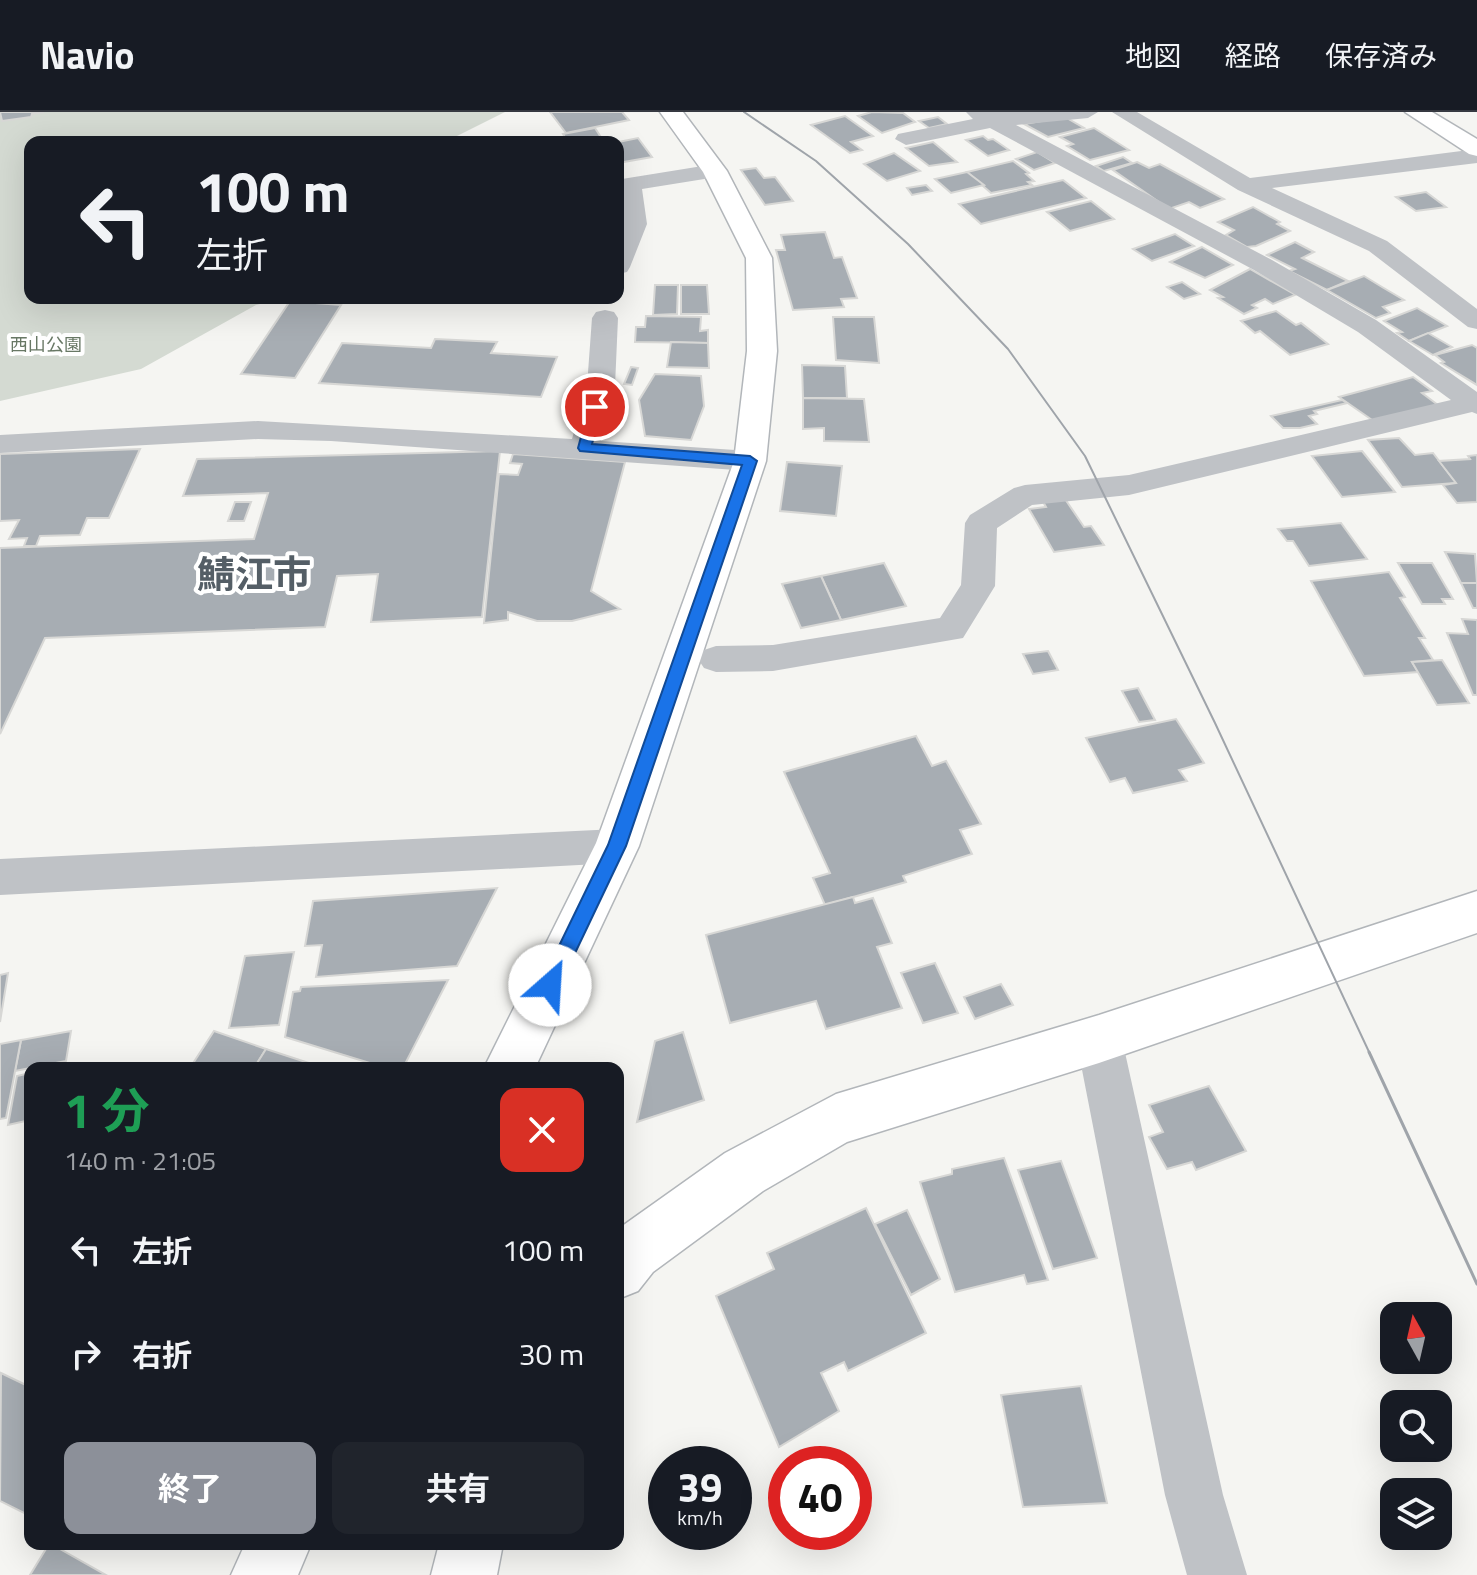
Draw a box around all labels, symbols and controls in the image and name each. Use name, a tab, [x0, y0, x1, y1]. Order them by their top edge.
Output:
text: Navio	[40, 26, 134, 84]
text: 地図	[1125, 34, 1181, 77]
text: 経路	[1225, 34, 1281, 77]
text: 保存済み	[1325, 34, 1437, 77]
text: 100 m	[196, 149, 349, 234]
icon: left	[64, 168, 168, 272]
text: 左折	[196, 227, 268, 282]
park label: 西山公園	[10, 331, 82, 358]
pin	[561, 373, 629, 441]
icon: arrive	[573, 385, 617, 429]
district label: 鯖江市	[197, 545, 311, 603]
position arrow	[508, 943, 592, 1027]
text: 1 分	[64, 1074, 149, 1147]
button: close	[500, 1088, 584, 1172]
text: 140 m · 21:05	[64, 1141, 216, 1180]
text: 100 m	[502, 1227, 584, 1273]
icon: left	[64, 1228, 108, 1272]
text: 左折	[132, 1228, 192, 1274]
north arrow	[1380, 1302, 1452, 1374]
map controls	[1380, 1302, 1452, 1550]
text: 30 m	[519, 1331, 584, 1377]
icon: right	[64, 1332, 108, 1376]
text: 右折	[132, 1332, 192, 1378]
button: search	[1380, 1390, 1452, 1462]
button: 終了	[64, 1442, 316, 1534]
button: 共有	[332, 1442, 584, 1534]
speed limit sign: 40	[768, 1446, 872, 1550]
text: 39	[678, 1457, 722, 1518]
button: layers	[1380, 1478, 1452, 1550]
text: km/h	[677, 1502, 723, 1533]

